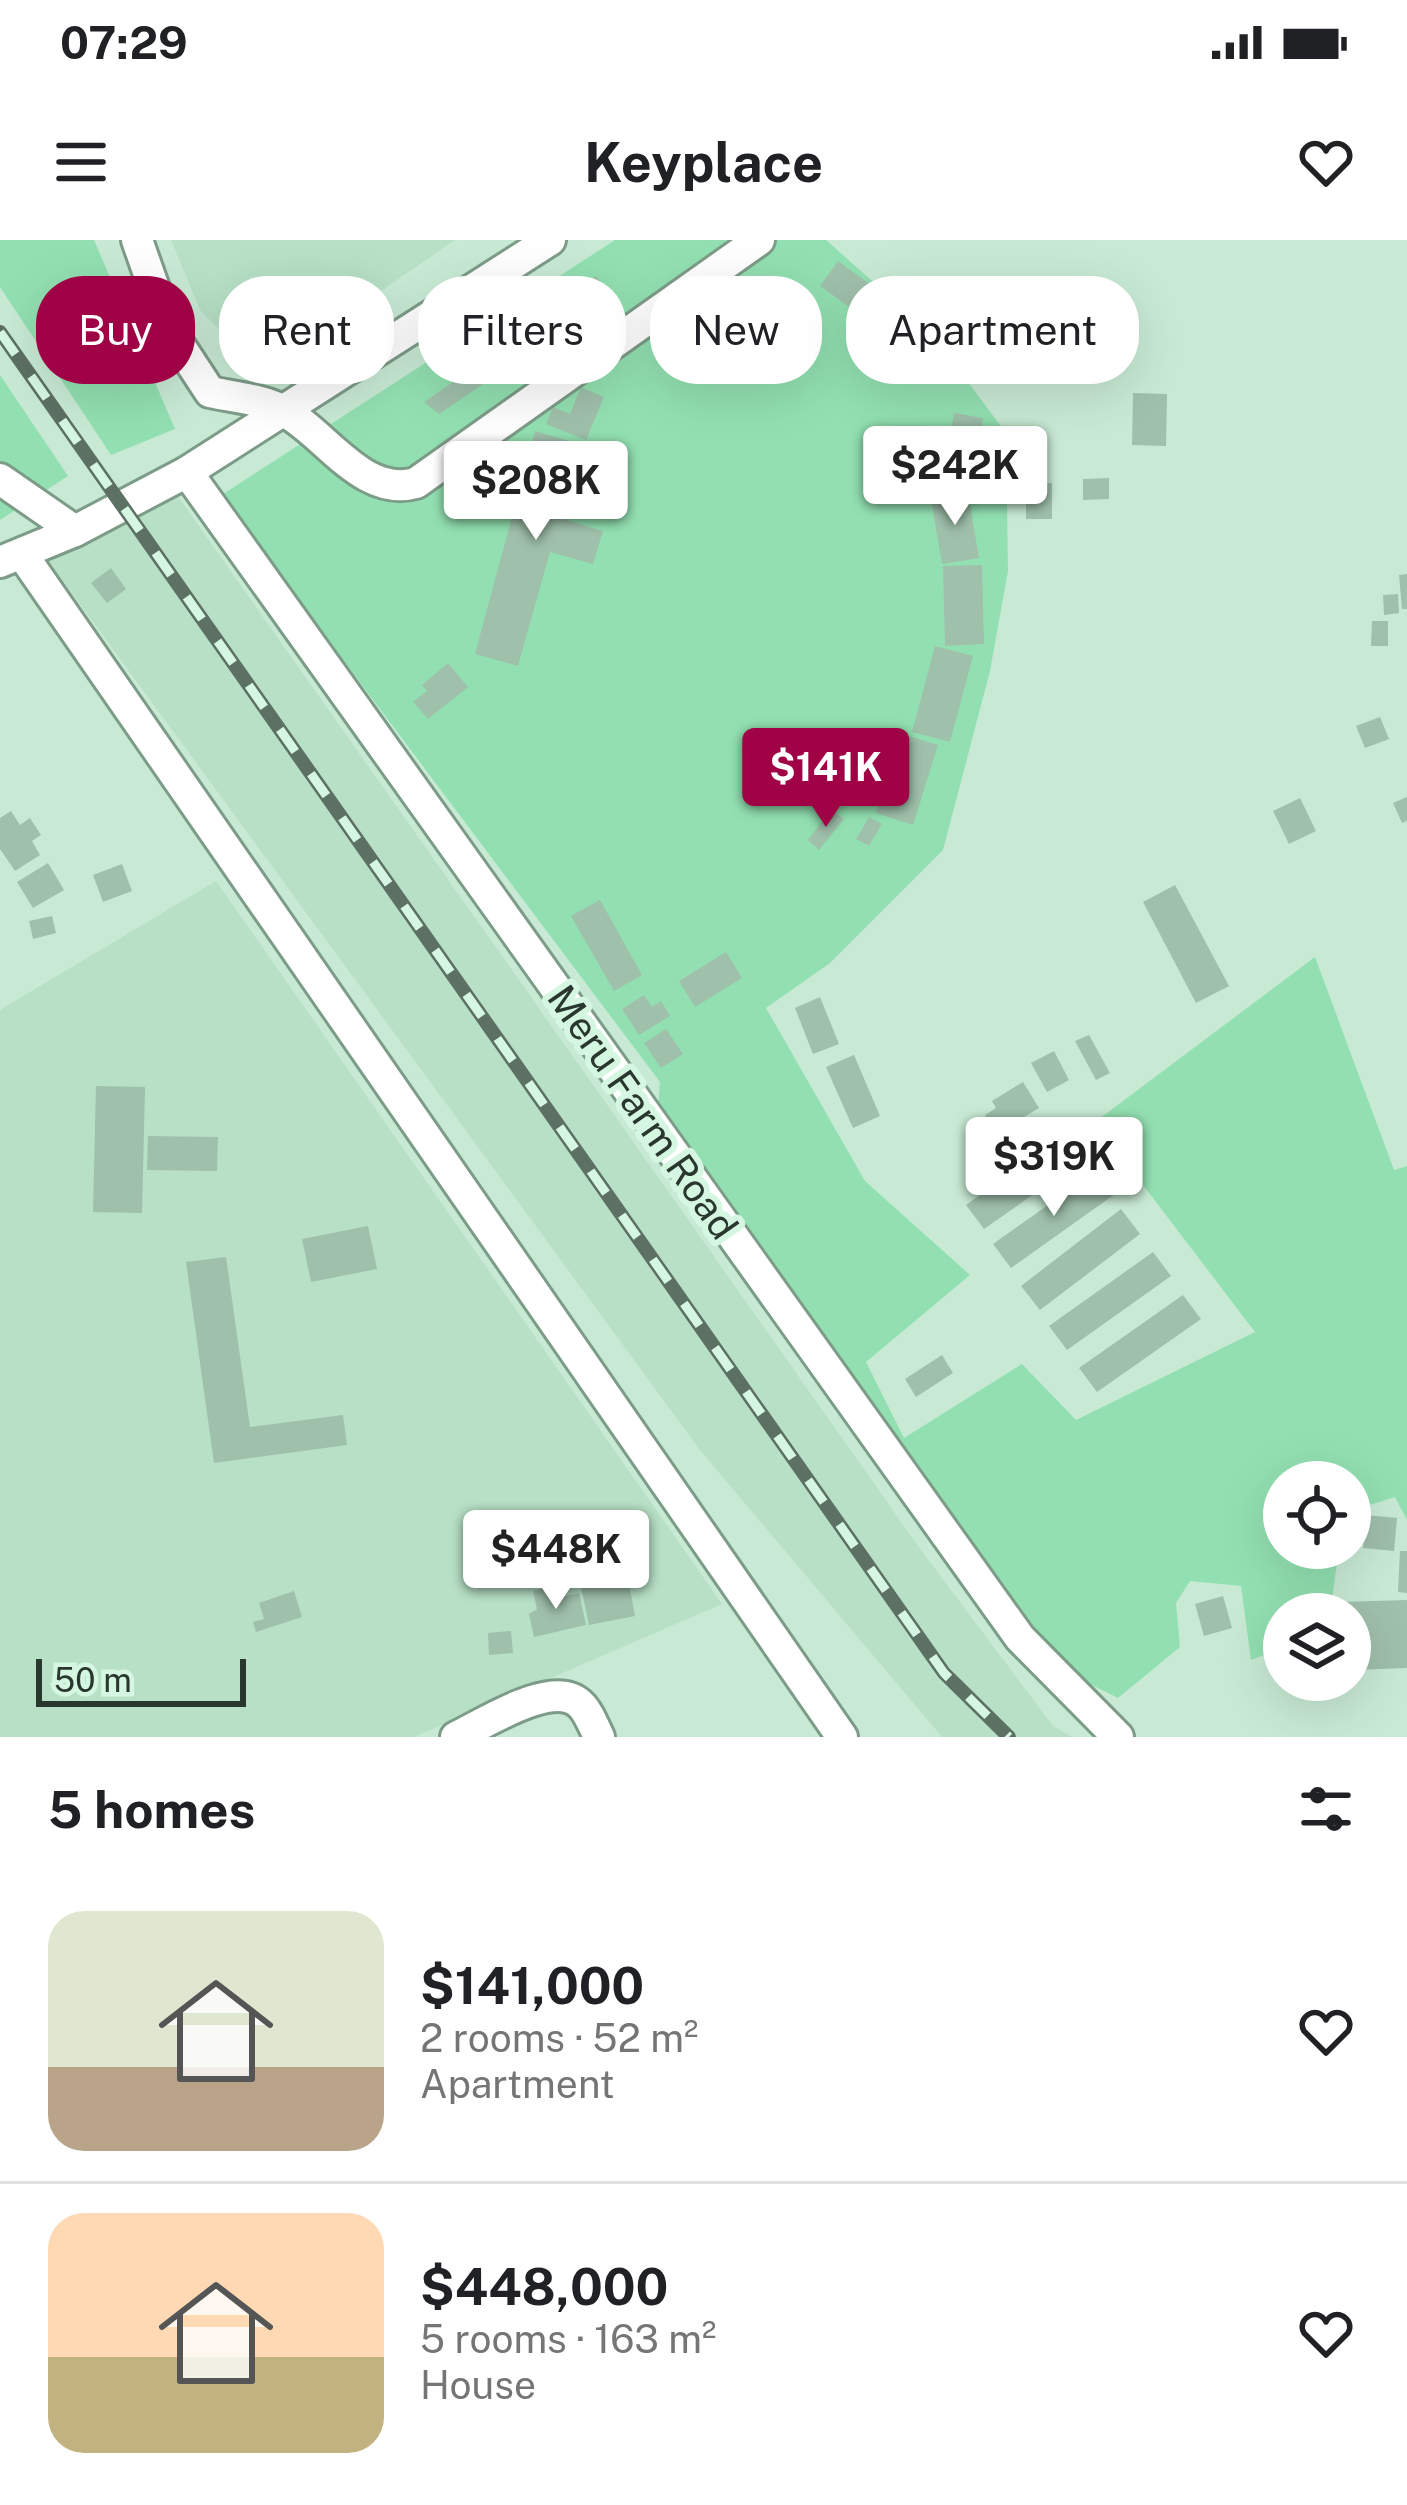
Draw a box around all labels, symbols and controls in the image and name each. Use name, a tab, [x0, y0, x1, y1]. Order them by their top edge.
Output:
text: 07:29	[60, 16, 188, 69]
icon: menu	[48, 129, 114, 195]
icon: heart	[1293, 129, 1359, 195]
text: Keyplace	[584, 131, 823, 194]
chip: Buy	[36, 276, 195, 384]
chip: Rent	[219, 276, 394, 384]
chip: Filters	[418, 276, 626, 384]
chip: New	[650, 276, 822, 384]
chip: Apartment	[846, 276, 1139, 384]
pin: $242K	[871, 426, 1039, 528]
pin: $208K	[452, 441, 620, 543]
text: $242K	[890, 442, 1020, 488]
text: $208K	[471, 457, 601, 503]
pin: $141K	[742, 728, 910, 830]
text: $141K	[769, 744, 883, 790]
street label: Meru Farm Road	[538, 976, 748, 1248]
pin: $319K	[970, 1117, 1138, 1219]
text: $319K	[993, 1133, 1115, 1179]
map controls	[1263, 1461, 1371, 1701]
button: locate	[1263, 1461, 1371, 1569]
pin: $448K	[472, 1510, 640, 1612]
text: $448K	[490, 1526, 622, 1572]
button: layers	[1263, 1593, 1371, 1701]
scale bar	[36, 1653, 246, 1706]
text: 50 m	[54, 1661, 132, 1699]
icon: filters	[1293, 1776, 1359, 1842]
text: 5 homes	[48, 1780, 255, 1839]
text: $141,000	[420, 1956, 644, 2015]
icon: home	[144, 1959, 288, 2103]
icon: heart	[1293, 1998, 1359, 2064]
text: 2 rooms · 52 m²	[420, 2015, 698, 2061]
text: Apartment	[420, 2061, 615, 2107]
text: $448,000	[420, 2257, 668, 2316]
icon: home	[144, 2261, 288, 2405]
icon: heart	[1293, 2300, 1359, 2366]
text: 5 rooms · 163 m²	[420, 2316, 716, 2362]
text: House	[420, 2362, 536, 2408]

